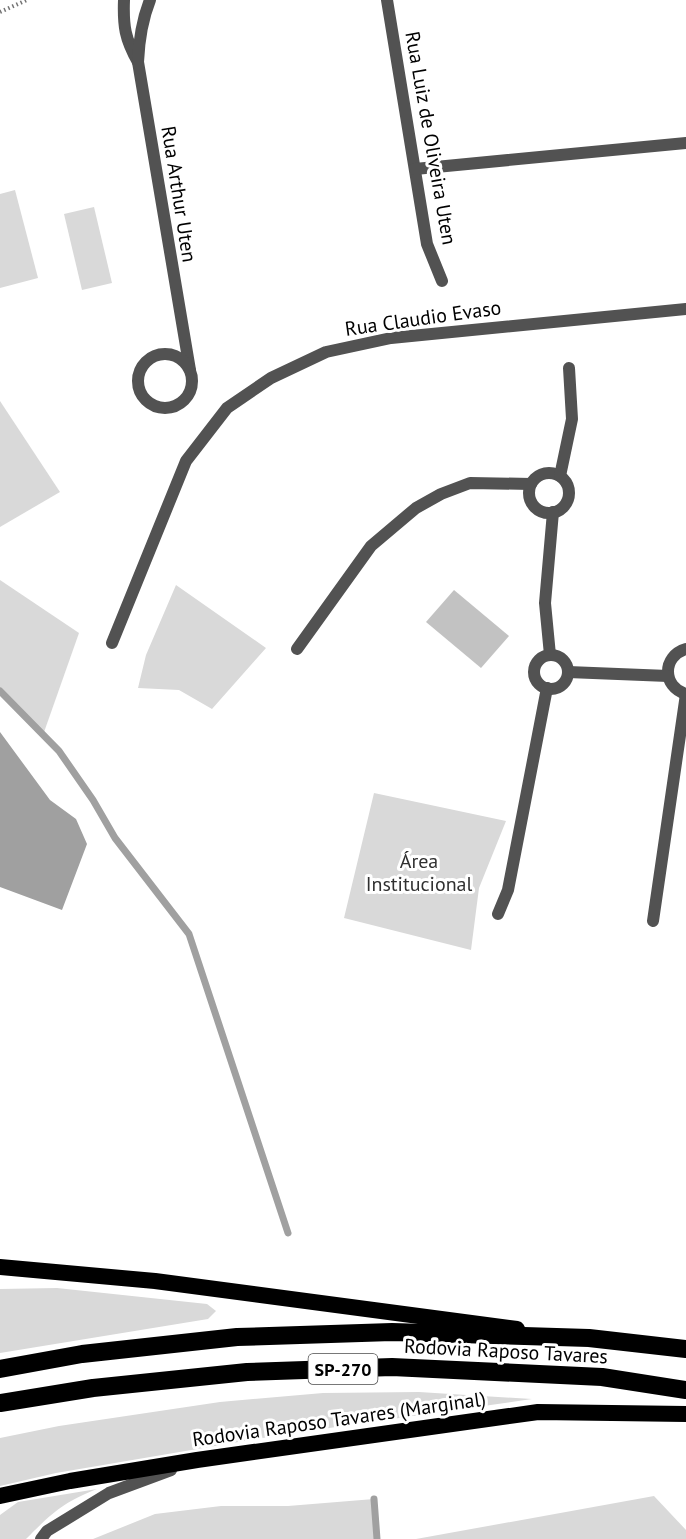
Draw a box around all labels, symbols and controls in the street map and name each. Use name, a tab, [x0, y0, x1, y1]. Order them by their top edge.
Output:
street label: Rua Luiz de Oliveira Uten	[399, 29, 463, 247]
street label: Rua Arthur Uten	[155, 124, 203, 264]
street label: Rua Claudio Evaso	[343, 294, 503, 342]
park label: Área Institucional	[366, 848, 472, 897]
street label: Rodovia Raposo Tavares	[403, 1333, 609, 1369]
road number: SP-270	[308, 1354, 378, 1384]
street label: Rodovia Raposo Tavares (Marginal)	[191, 1386, 487, 1452]

